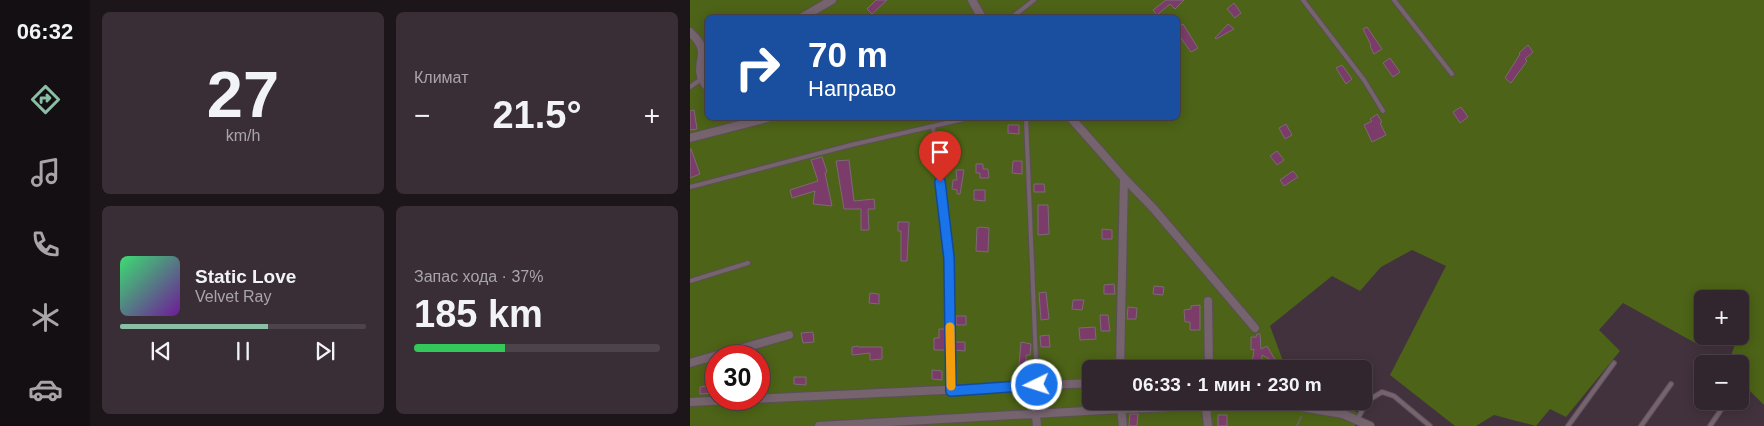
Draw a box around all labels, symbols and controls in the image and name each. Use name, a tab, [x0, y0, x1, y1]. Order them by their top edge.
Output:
text: 06:32	[17, 19, 73, 44]
icon: right	[725, 35, 790, 100]
text: 70 m	[808, 35, 888, 74]
text: 27	[207, 58, 279, 131]
text: Климат	[414, 69, 468, 86]
text: Направо	[808, 76, 896, 101]
icon: directions	[28, 82, 63, 117]
text: 21.5°	[492, 94, 582, 136]
text: −	[414, 100, 430, 131]
text: +	[644, 100, 660, 131]
text: km/h	[226, 127, 260, 144]
pin	[919, 131, 961, 182]
icon: arrive	[926, 138, 954, 166]
icon: music	[28, 155, 63, 190]
icon: phone	[28, 227, 63, 262]
text: Static Love	[195, 266, 296, 287]
text: Запас хода · 37%	[414, 268, 543, 285]
text: Velvet Ray	[195, 288, 271, 305]
map controls	[1694, 290, 1749, 410]
button: +	[1694, 290, 1749, 345]
text: 185 km	[414, 293, 543, 335]
icon: climate	[28, 300, 63, 335]
icon: previous	[147, 337, 175, 365]
icon: pause	[229, 337, 257, 365]
icon: next	[311, 337, 339, 365]
speed limit sign: 30	[705, 345, 770, 410]
button: −	[1694, 355, 1749, 410]
position arrow	[1010, 358, 1062, 410]
icon: car	[28, 372, 63, 407]
text: 06:33 · 1 мин · 230 m	[1132, 374, 1322, 395]

